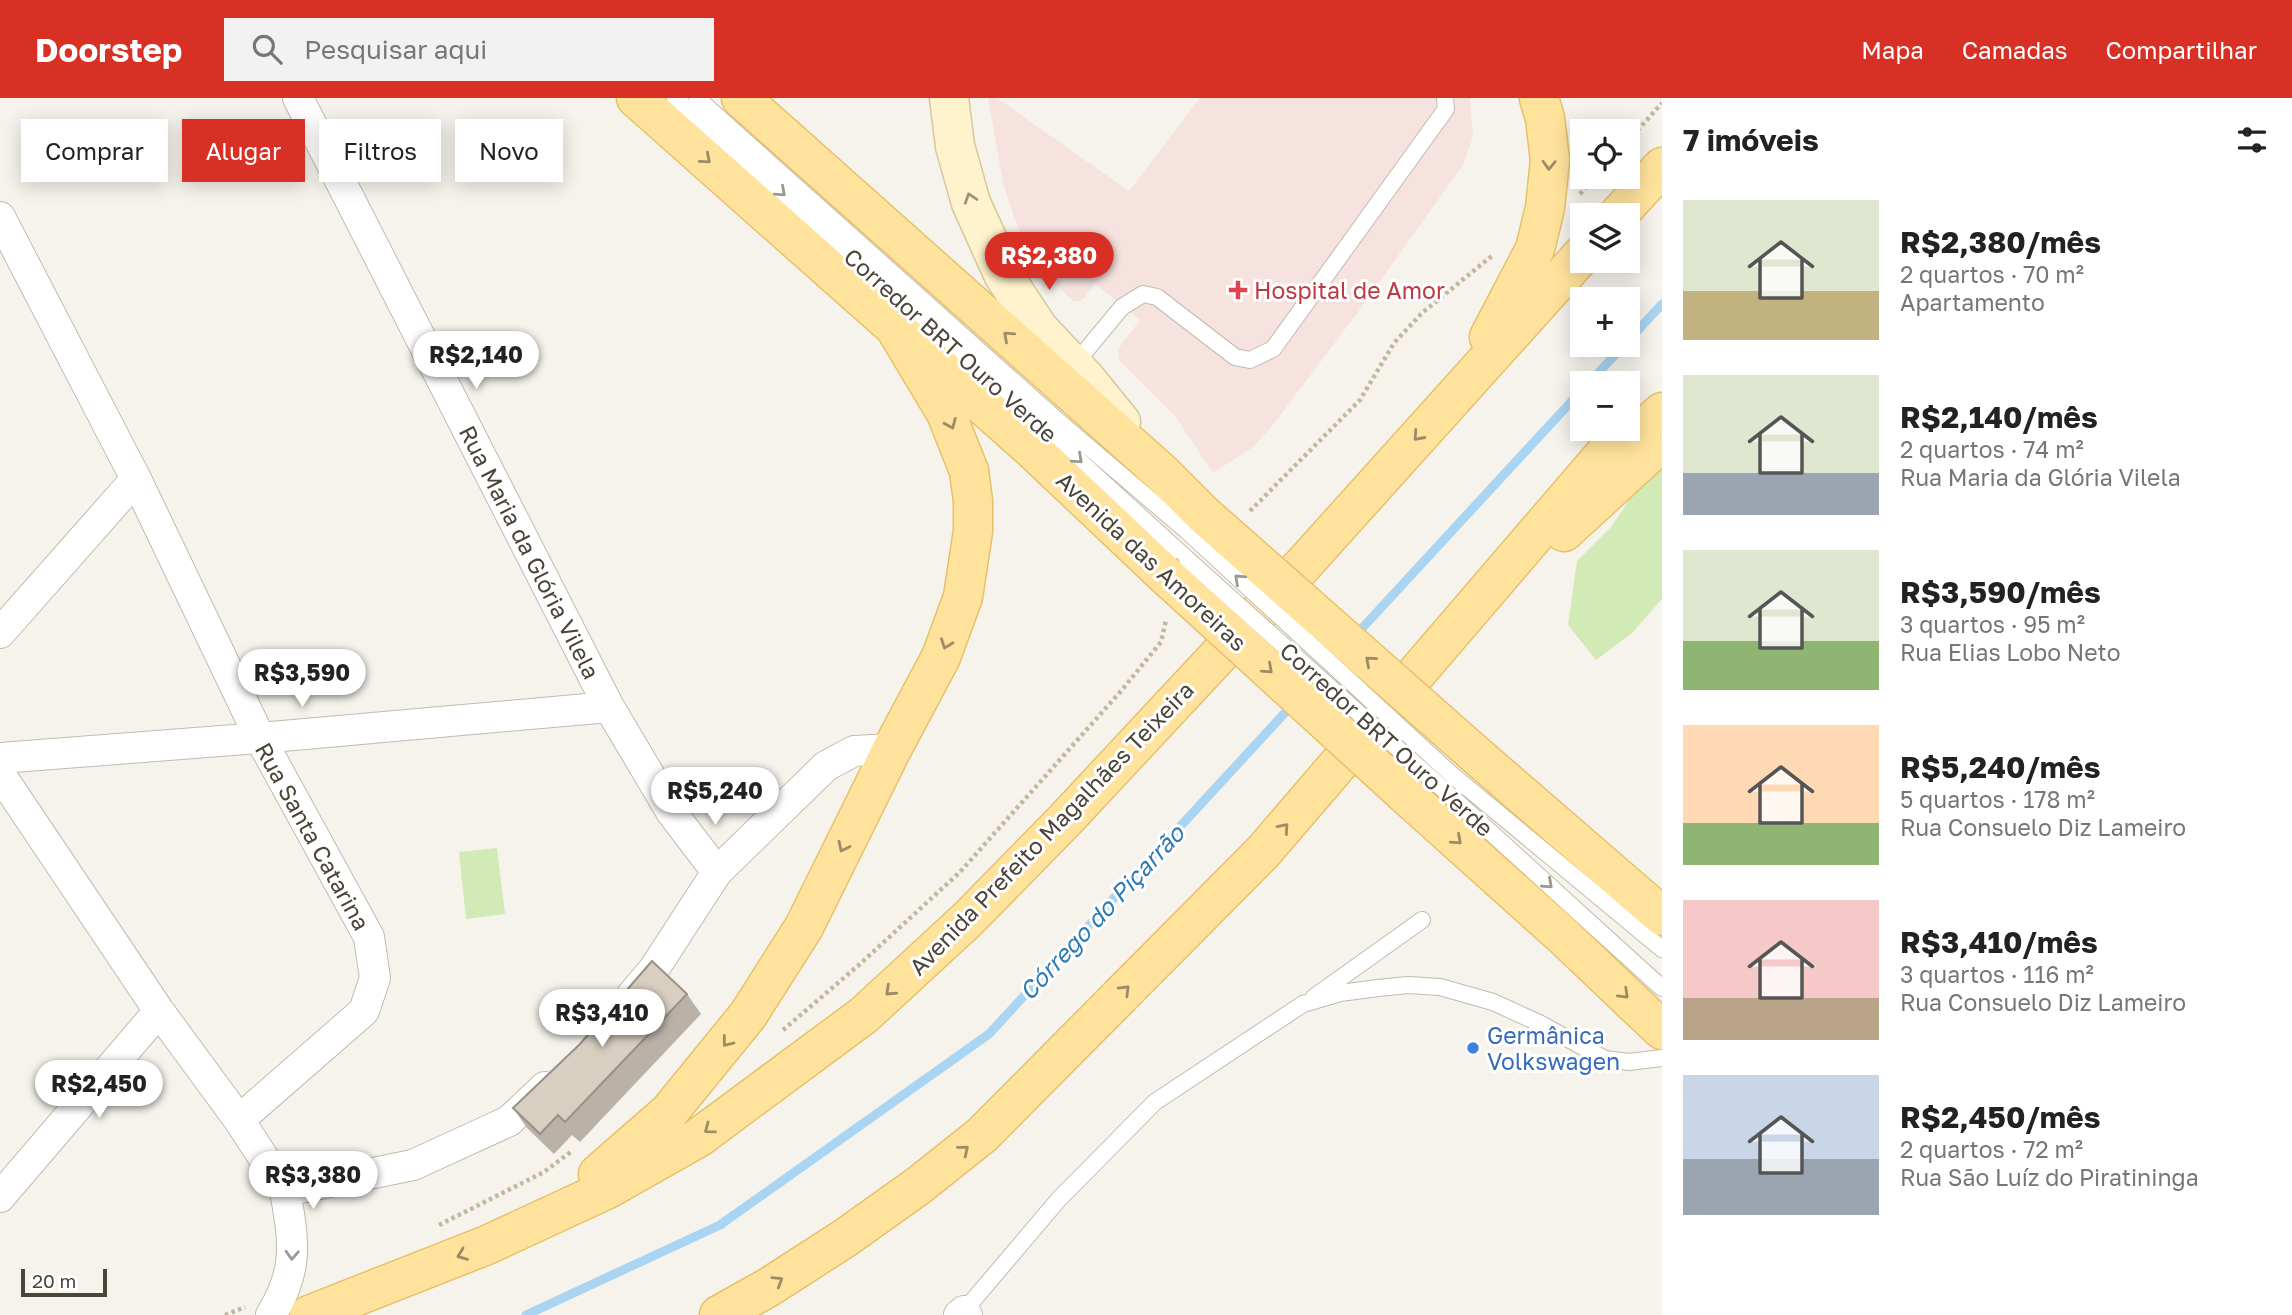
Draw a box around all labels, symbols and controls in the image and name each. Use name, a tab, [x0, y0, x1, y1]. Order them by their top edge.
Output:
search box	[224, 18, 714, 81]
text: Doorstep	[35, 30, 182, 69]
icon: search	[248, 30, 286, 68]
text: Pesquisar aqui	[304, 34, 487, 65]
text: Mapa	[1861, 35, 1924, 64]
text: Camadas	[1962, 35, 2067, 64]
text: Compartilhar	[2105, 35, 2257, 64]
chip: Comprar	[21, 119, 168, 182]
chip: Alugar	[182, 119, 305, 182]
chip: Filtros	[319, 119, 441, 182]
chip: Novo	[455, 119, 563, 182]
map controls	[1570, 119, 1640, 441]
button: locate	[1570, 119, 1640, 189]
icon: filters	[2233, 121, 2271, 159]
text: 7 imóveis	[1683, 122, 1819, 158]
one-way arrow	[698, 151, 711, 163]
one-way arrow	[1541, 160, 1556, 171]
one-way arrow	[773, 184, 786, 196]
one-way arrow	[964, 193, 978, 205]
button: layers	[1570, 203, 1640, 273]
text: R$2,380/mês	[1900, 224, 2101, 260]
icon: home	[1739, 228, 1823, 312]
pin: R$2,380	[984, 232, 1114, 292]
text: R$2,380	[1001, 241, 1097, 269]
street label: Corredor BRT Ouro Verde	[839, 242, 1063, 448]
text: 2 quartos · 70 m²	[1900, 260, 2084, 288]
place label: Hospital de Amor	[1254, 276, 1445, 304]
marker: Hospital de Amor	[1228, 280, 1248, 300]
button: +	[1570, 287, 1640, 357]
text: Apartamento	[1900, 288, 2045, 316]
pin: R$2,140	[411, 331, 541, 391]
one-way arrow	[1003, 331, 1016, 344]
text: R$2,140	[429, 340, 523, 368]
button: −	[1570, 371, 1640, 441]
text: R$2,140/mês	[1900, 399, 2098, 435]
icon: home	[1739, 403, 1823, 487]
one-way arrow	[943, 417, 957, 430]
street label: Rua Maria da Glória Vilela	[454, 421, 606, 683]
one-way arrow	[1414, 428, 1426, 441]
text: 2 quartos · 74 m²	[1900, 435, 2084, 463]
one-way arrow	[1070, 450, 1083, 463]
text: Rua Maria da Glória Vilela	[1900, 463, 2181, 491]
street label: Avenida das Amoreiras	[1051, 466, 1253, 656]
one-way arrow	[1234, 574, 1247, 587]
text: R$3,590/mês	[1900, 574, 2101, 610]
icon: home	[1739, 578, 1823, 662]
text: 3 quartos · 95 m²	[1900, 610, 2085, 638]
street label: Corredor BRT Ouro Verde	[1275, 636, 1499, 842]
one-way arrow	[940, 638, 954, 650]
text: Rua Elias Lobo Neto	[1900, 638, 2121, 666]
pin: R$3,590	[237, 650, 367, 709]
one-way arrow	[1365, 657, 1378, 669]
text: R$3,590	[254, 658, 350, 686]
one-way arrow	[1260, 660, 1273, 673]
street label: Avenida Prefeito Magalhães Teixeira	[903, 675, 1199, 981]
street label: Rua Santa Catarina	[250, 737, 376, 935]
text: R$5,240/mês	[1900, 749, 2101, 785]
icon: home	[1739, 753, 1823, 837]
pin: R$5,240	[650, 768, 780, 827]
text: R$5,240	[667, 776, 763, 804]
text: 5 quartos · 178 m²	[1900, 785, 2095, 813]
text: Rua Consuelo Diz Lameiro	[1900, 813, 2186, 841]
water label: Córrego do Piçarrão	[1012, 817, 1191, 1006]
one-way arrow	[1276, 823, 1288, 836]
one-way arrow	[1448, 832, 1461, 844]
one-way arrow	[838, 840, 852, 852]
one-way arrow	[1540, 876, 1553, 889]
text: R$3,410/mês	[1900, 924, 2098, 960]
icon: home	[1739, 928, 1823, 1012]
text: 3 quartos · 116 m²	[1900, 960, 2094, 988]
one-way arrow	[885, 983, 898, 995]
one-way arrow	[1117, 985, 1130, 998]
one-way arrow	[1616, 986, 1629, 998]
text: Rua Consuelo Diz Lameiro	[1900, 988, 2186, 1016]
pin: R$3,410	[537, 990, 667, 1049]
text: R$3,410	[555, 998, 649, 1026]
place label: Germânica Volkswagen	[1487, 1021, 1620, 1075]
one-way arrow	[722, 1034, 735, 1046]
marker: Germânica Volkswagen	[1465, 1040, 1481, 1056]
pin: R$2,450	[34, 1060, 164, 1120]
text: R$2,450	[51, 1069, 147, 1097]
text: R$2,450/mês	[1900, 1099, 2101, 1135]
icon: home	[1739, 1103, 1823, 1187]
one-way arrow	[705, 1121, 717, 1134]
text: 2 quartos · 72 m²	[1900, 1135, 2083, 1163]
one-way arrow	[956, 1145, 968, 1158]
pin: R$3,380	[248, 1152, 378, 1211]
text: R$3,380	[265, 1160, 361, 1188]
text: Rua São Luíz do Piratininga	[1900, 1163, 2199, 1191]
one-way arrow	[456, 1246, 468, 1260]
one-way arrow	[284, 1250, 299, 1261]
scale bar	[21, 1266, 107, 1298]
text: 20 m	[32, 1269, 76, 1292]
one-way arrow	[770, 1276, 783, 1289]

